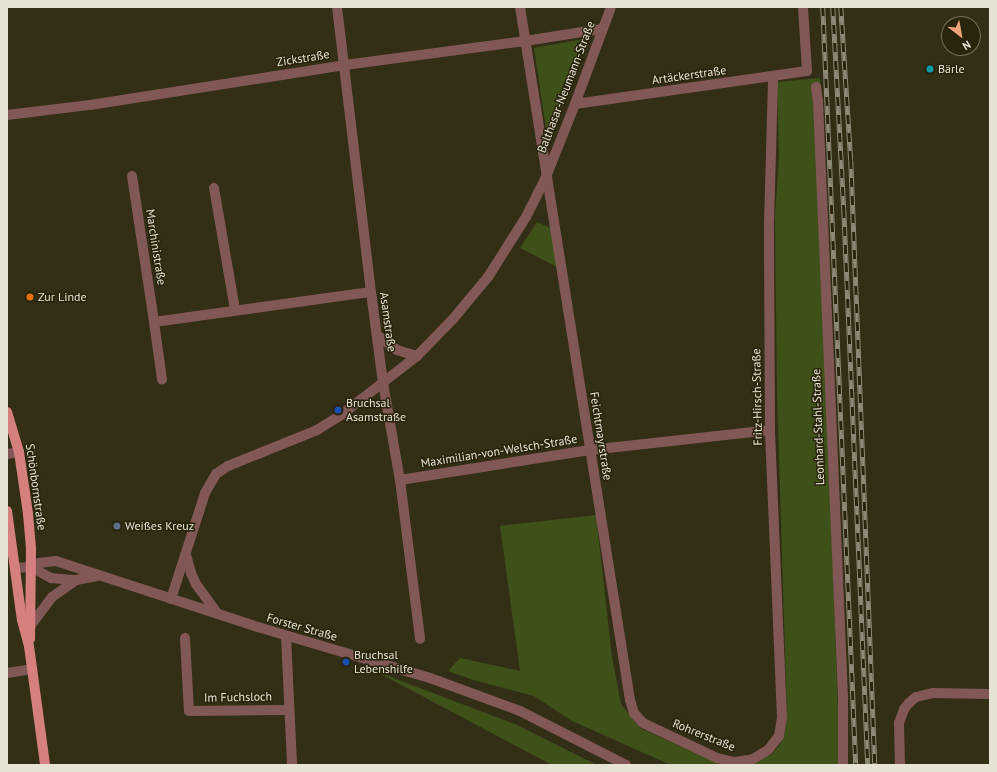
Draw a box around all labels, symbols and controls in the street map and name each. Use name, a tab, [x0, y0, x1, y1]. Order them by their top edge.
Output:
north arrow	[941, 16, 981, 56]
street label: Balthasar-Neumann-Straße	[534, 19, 598, 155]
text: N	[960, 38, 973, 53]
street label: Zickstraße	[276, 47, 330, 69]
place label: Bärle	[938, 62, 965, 76]
street label: Artäckerstraße	[651, 63, 727, 87]
marker: Bärle	[925, 64, 935, 74]
street label: Marchinistraße	[143, 208, 169, 286]
place label: Zur Linde	[38, 290, 87, 304]
street label: Asamstraße	[377, 291, 399, 353]
marker: Zur Linde	[25, 292, 35, 302]
street label: Fritz-Hirsch-Straße	[749, 348, 765, 446]
street label: Leonhard-Stahl-Straße	[809, 369, 827, 485]
street label: Feichtmayrstraße	[587, 391, 615, 481]
place label: Bruchsal Asamstraße	[346, 396, 406, 424]
marker: Bruchsal Asamstraße	[333, 405, 343, 415]
street label: Maximilian-von-Welsch-Straße	[420, 432, 578, 470]
street label: Schönbornstraße	[23, 443, 49, 531]
place label: Weißes Kreuz	[125, 519, 194, 533]
marker: Weißes Kreuz	[112, 521, 122, 531]
street label: Forster Straße	[265, 610, 339, 644]
place label: Bruchsal Lebenshilfe	[354, 648, 413, 676]
marker: Bruchsal Lebenshilfe	[341, 657, 351, 667]
street label: Im Fuchsloch	[204, 689, 272, 705]
street label: Rohrerstraße	[671, 716, 737, 754]

